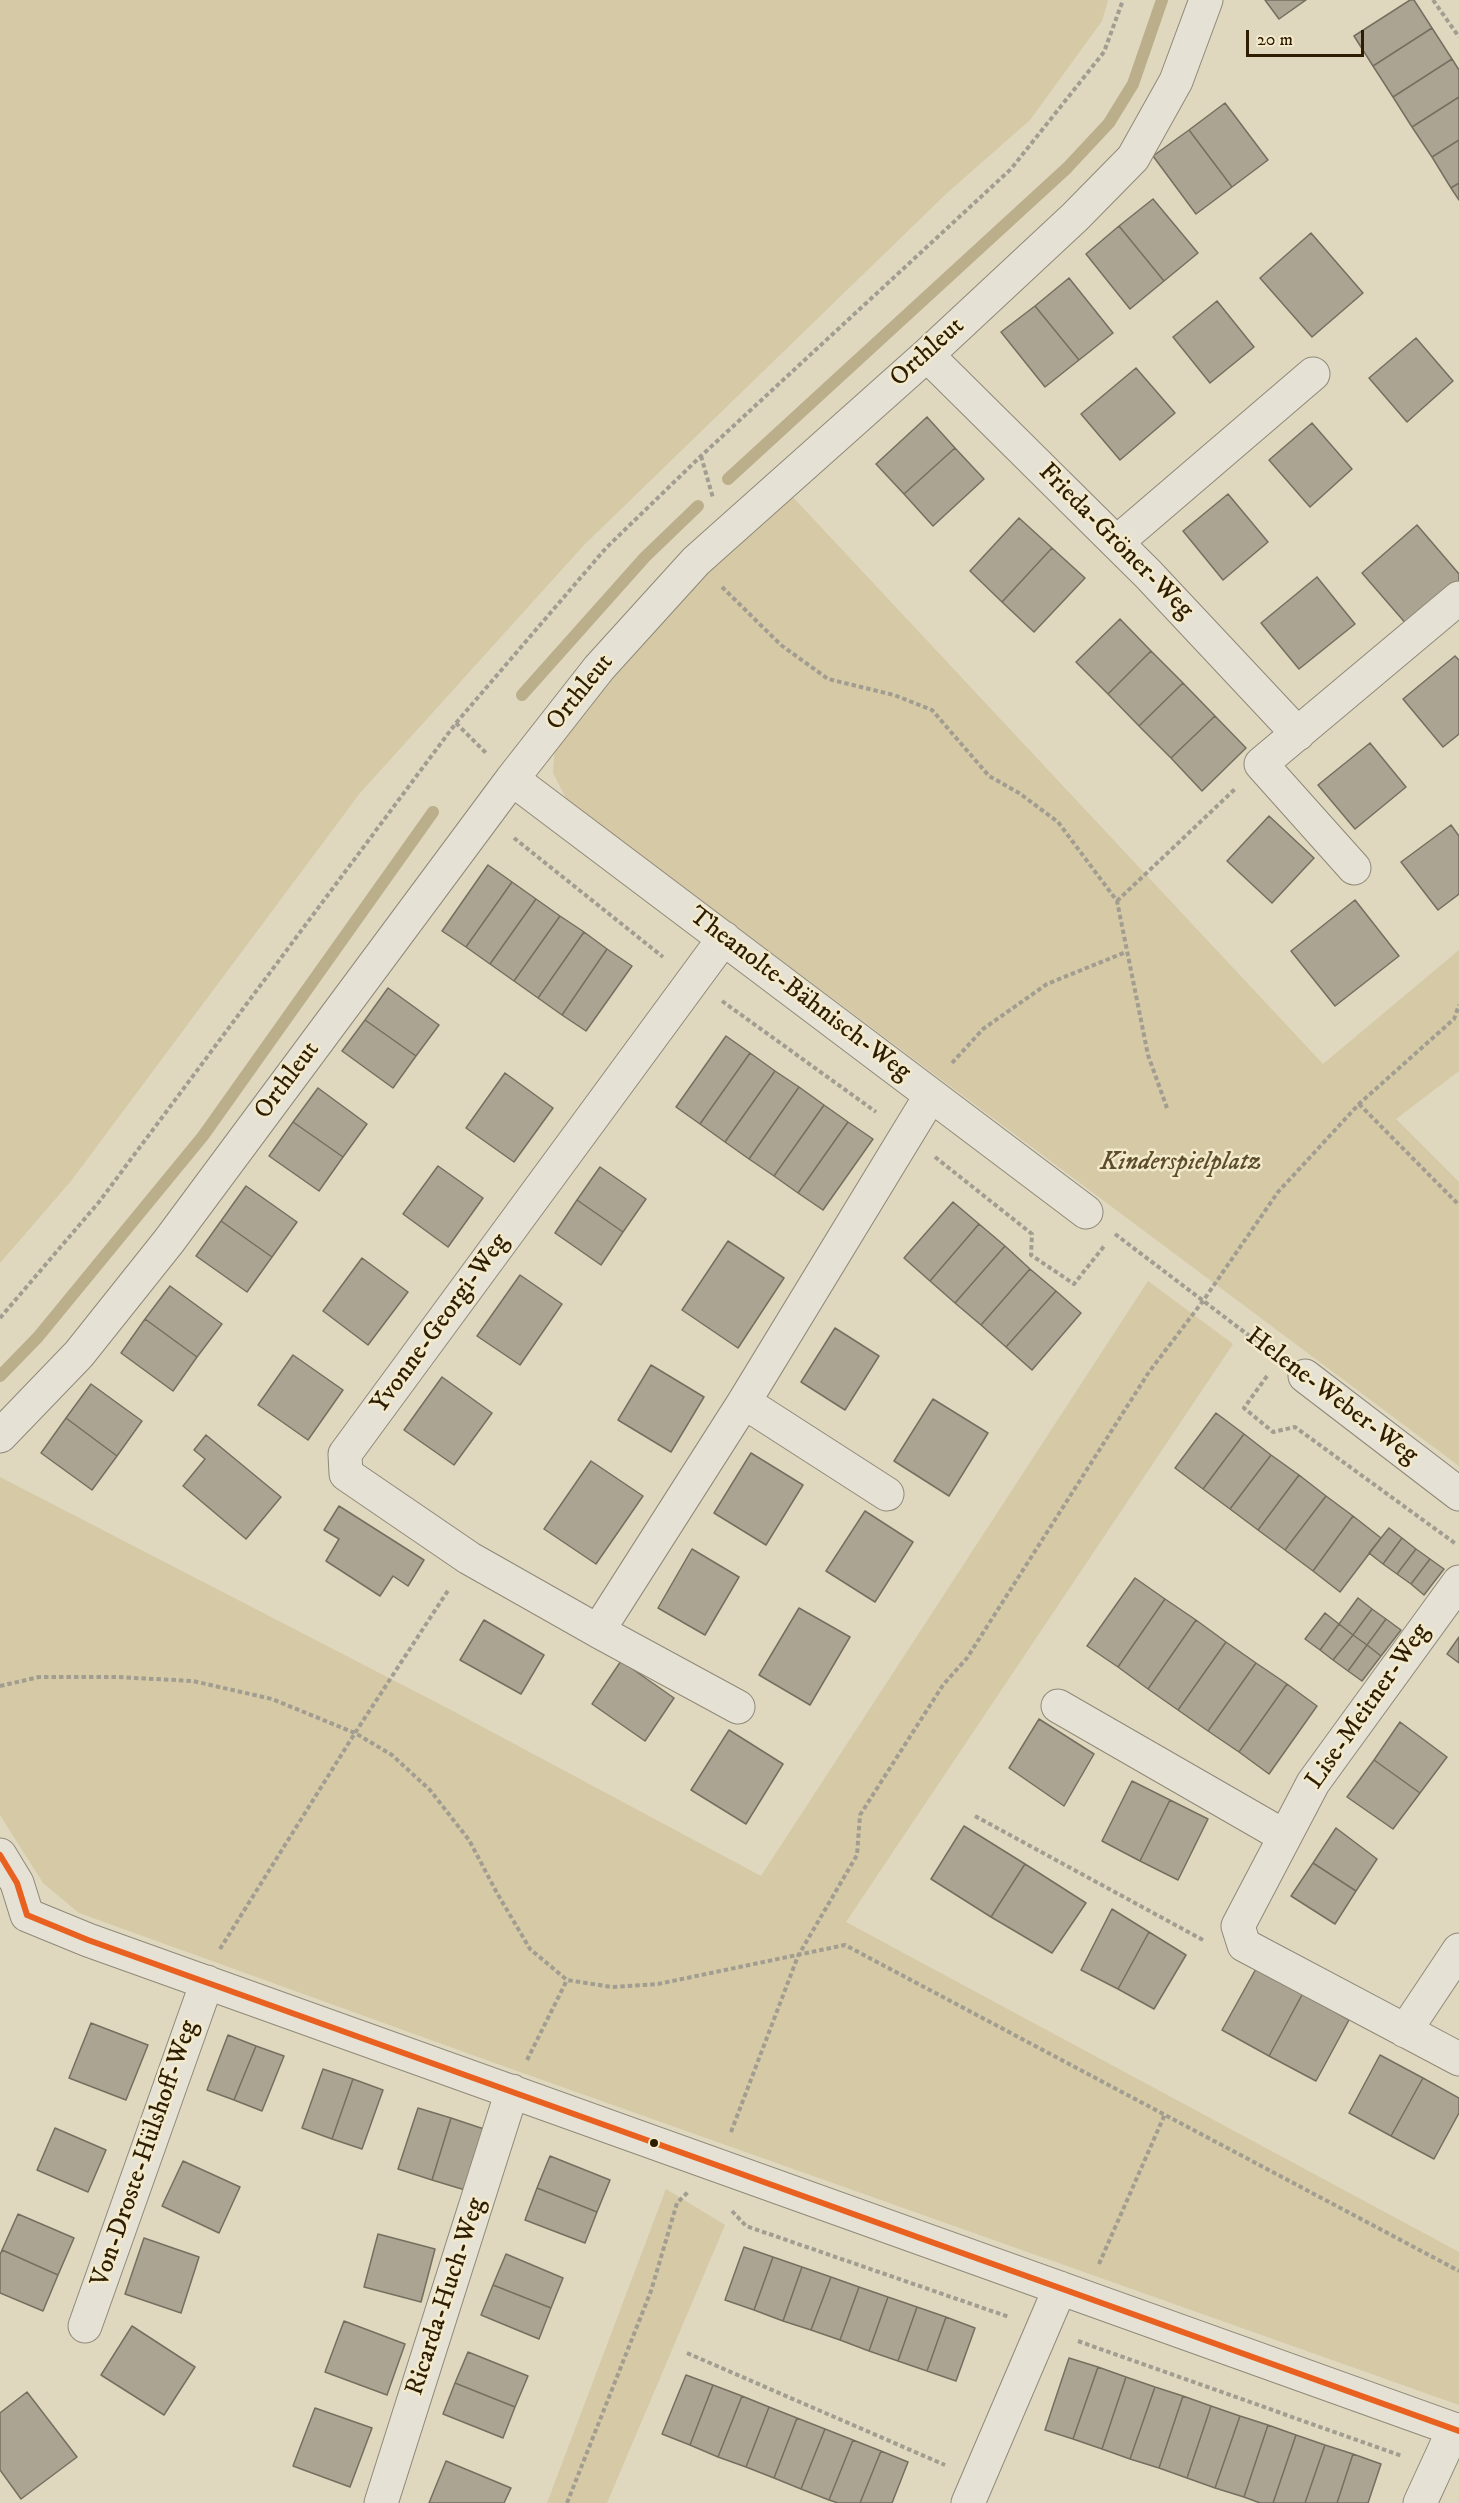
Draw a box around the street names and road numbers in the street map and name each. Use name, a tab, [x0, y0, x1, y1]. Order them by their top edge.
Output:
street label: Orthleut	[884, 311, 972, 395]
street label: Frieda-Gröner-Weg	[1031, 458, 1199, 626]
street label: Orthleut	[541, 648, 621, 738]
street label: Theanolte-Bähnisch-Weg	[682, 901, 916, 1089]
street label: Orthleut	[249, 1036, 327, 1126]
street label: Yvonne-Georgi-Weg	[365, 1228, 517, 1420]
street label: Helene-Weber-Weg	[1239, 1322, 1423, 1472]
street label: Lise-Meitner-Weg	[1300, 1618, 1438, 1796]
street label: Von-Droste-Hülshoff-Weg	[86, 2017, 206, 2291]
street label: Ricarda-Huch-Weg	[400, 2194, 494, 2400]

